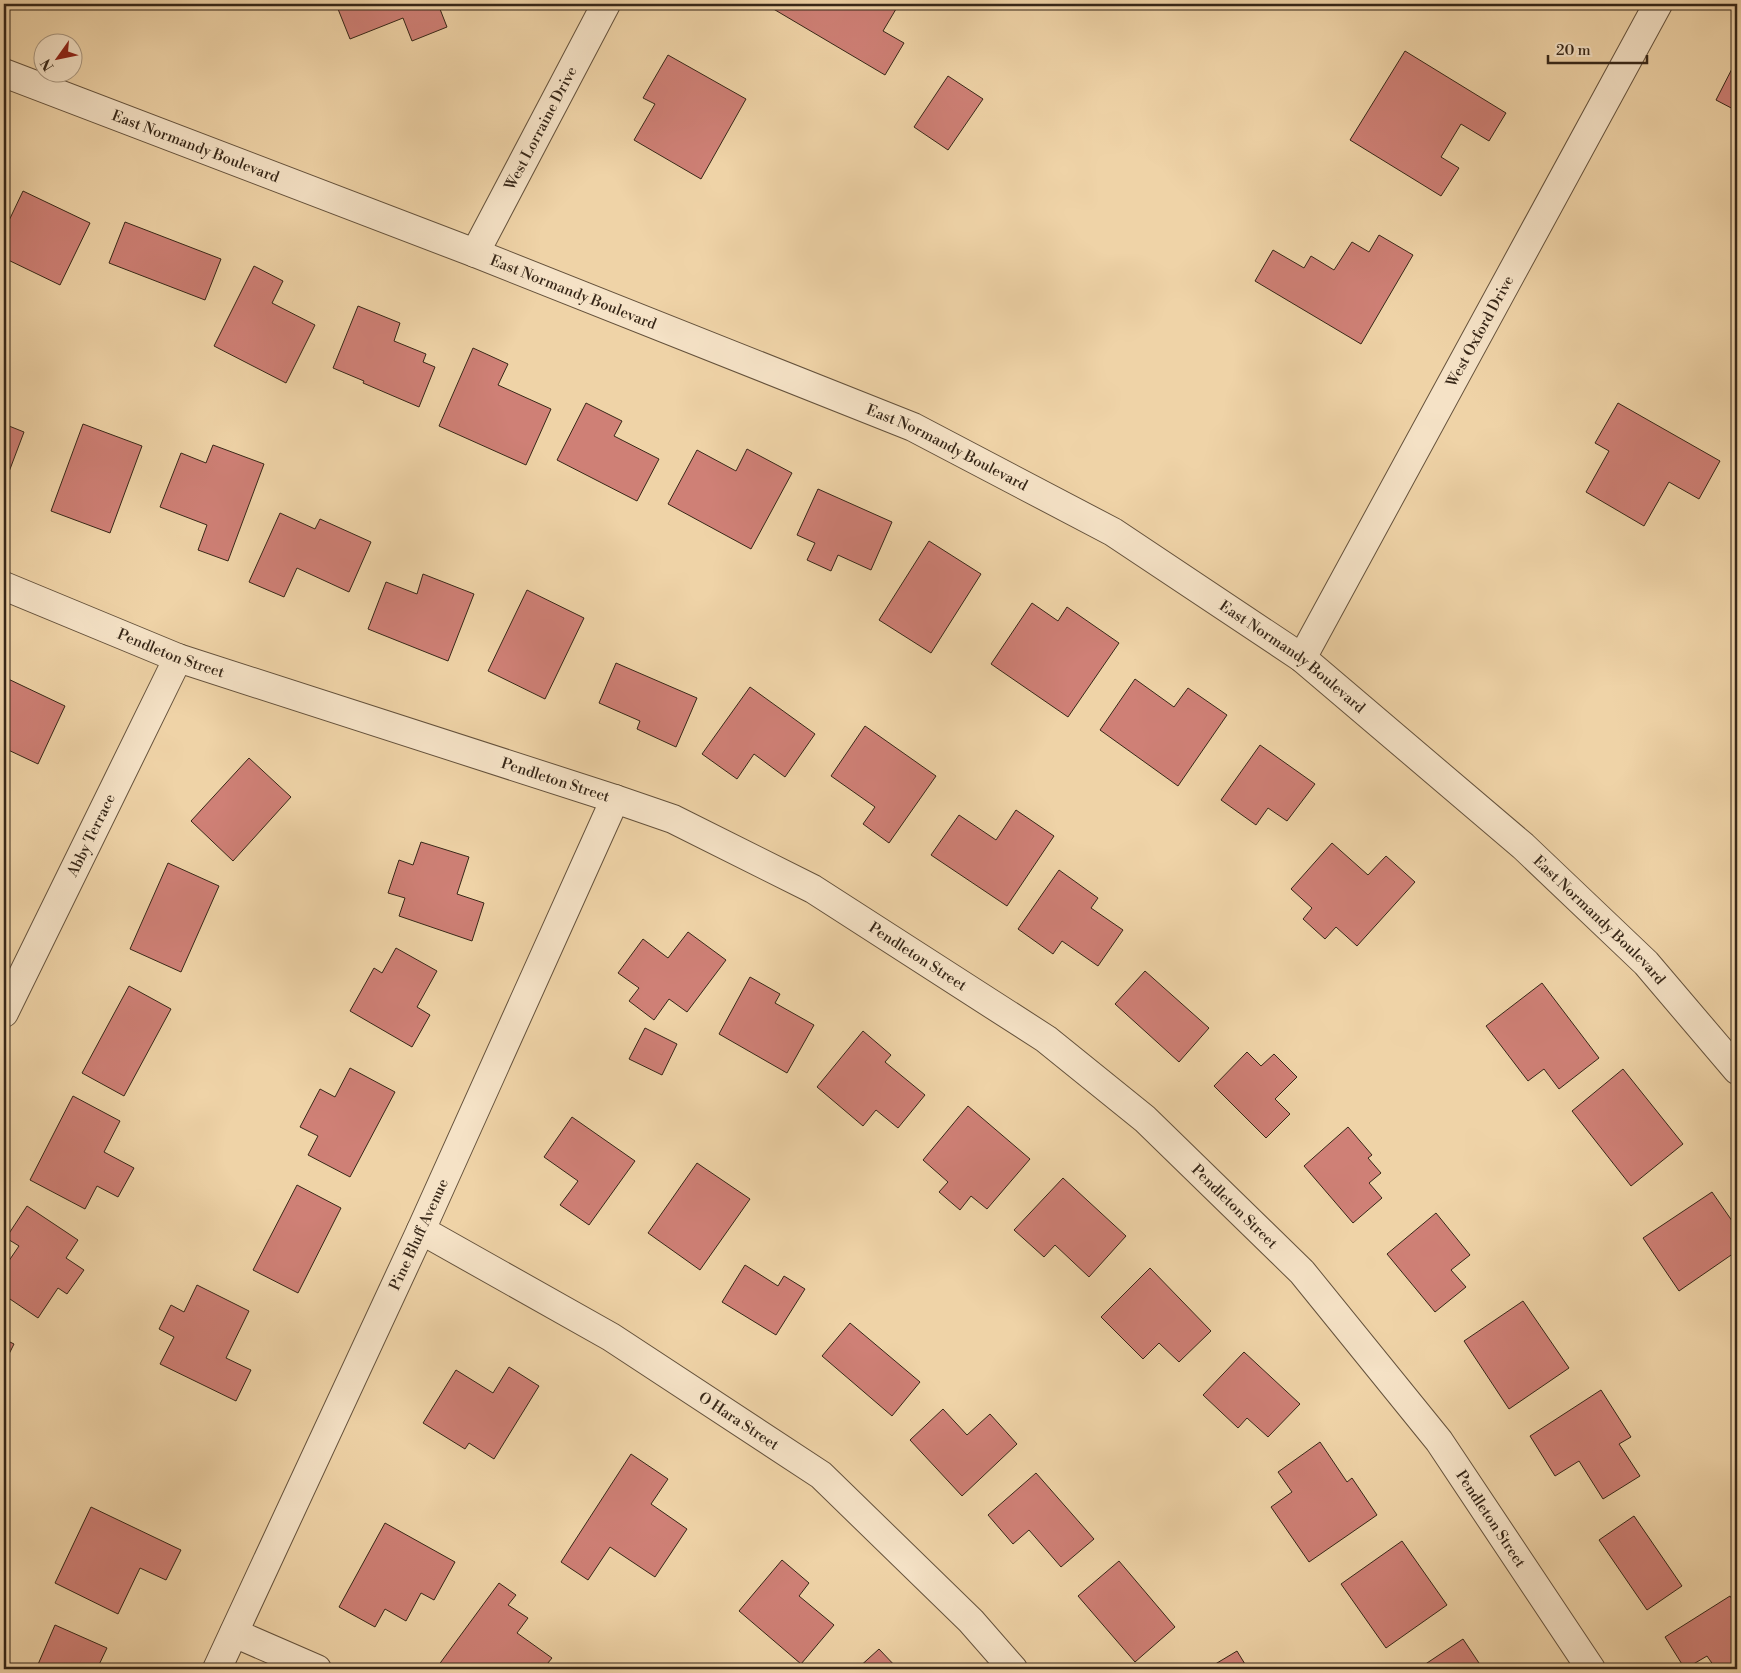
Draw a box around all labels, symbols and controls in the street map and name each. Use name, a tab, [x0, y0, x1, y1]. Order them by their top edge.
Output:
north arrow	[32, 32, 82, 82]
scale bar	[1548, 32, 1647, 64]
text: 20 m	[1556, 41, 1591, 60]
text: N	[37, 55, 59, 74]
street label: West Lorraine Drive	[500, 63, 581, 195]
street label: East Normandy Boulevard	[109, 106, 282, 187]
street label: East Normandy Boulevard	[487, 251, 660, 334]
street label: West Oxford Drive	[1442, 272, 1518, 392]
street label: East Normandy Boulevard	[864, 400, 1031, 496]
street label: East Normandy Boulevard	[1215, 597, 1369, 718]
street label: Pendleton Street	[114, 625, 227, 682]
street label: Pendleton Street	[499, 754, 613, 807]
street label: Abby Terrace	[63, 791, 120, 881]
street label: East Normandy Boulevard	[1529, 852, 1670, 989]
street label: Pendleton Street	[865, 918, 971, 996]
street label: Pendleton Street	[1187, 1161, 1282, 1253]
street label: Pine Bluff Avenue	[385, 1176, 453, 1294]
street label: O Hara Street	[695, 1388, 783, 1455]
street label: Pendleton Street	[1451, 1467, 1530, 1572]

